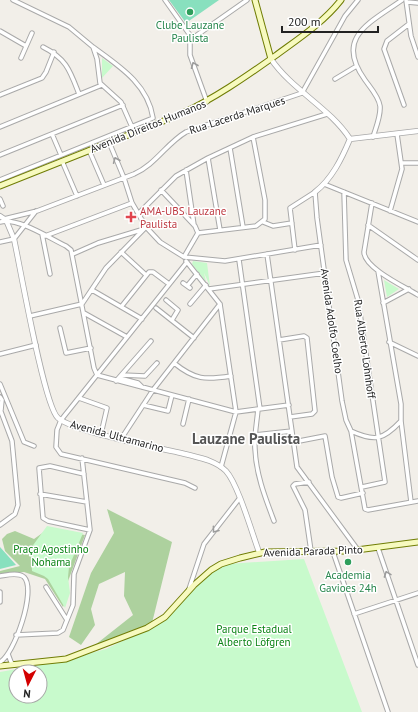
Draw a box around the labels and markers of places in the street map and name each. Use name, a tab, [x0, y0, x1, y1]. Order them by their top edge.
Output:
marker: Clube Lauzane Paulista	[185, 7, 195, 17]
place label: Clube Lauzane Paulista	[156, 18, 225, 45]
place label: AMA-UBS Lauzane Paulista	[140, 204, 227, 231]
marker: AMA-UBS Lauzane Paulista	[125, 211, 137, 223]
marker: Academia Gavioes 24h	[343, 557, 353, 567]
place label: Academia Gavioes 24h	[319, 568, 377, 595]

